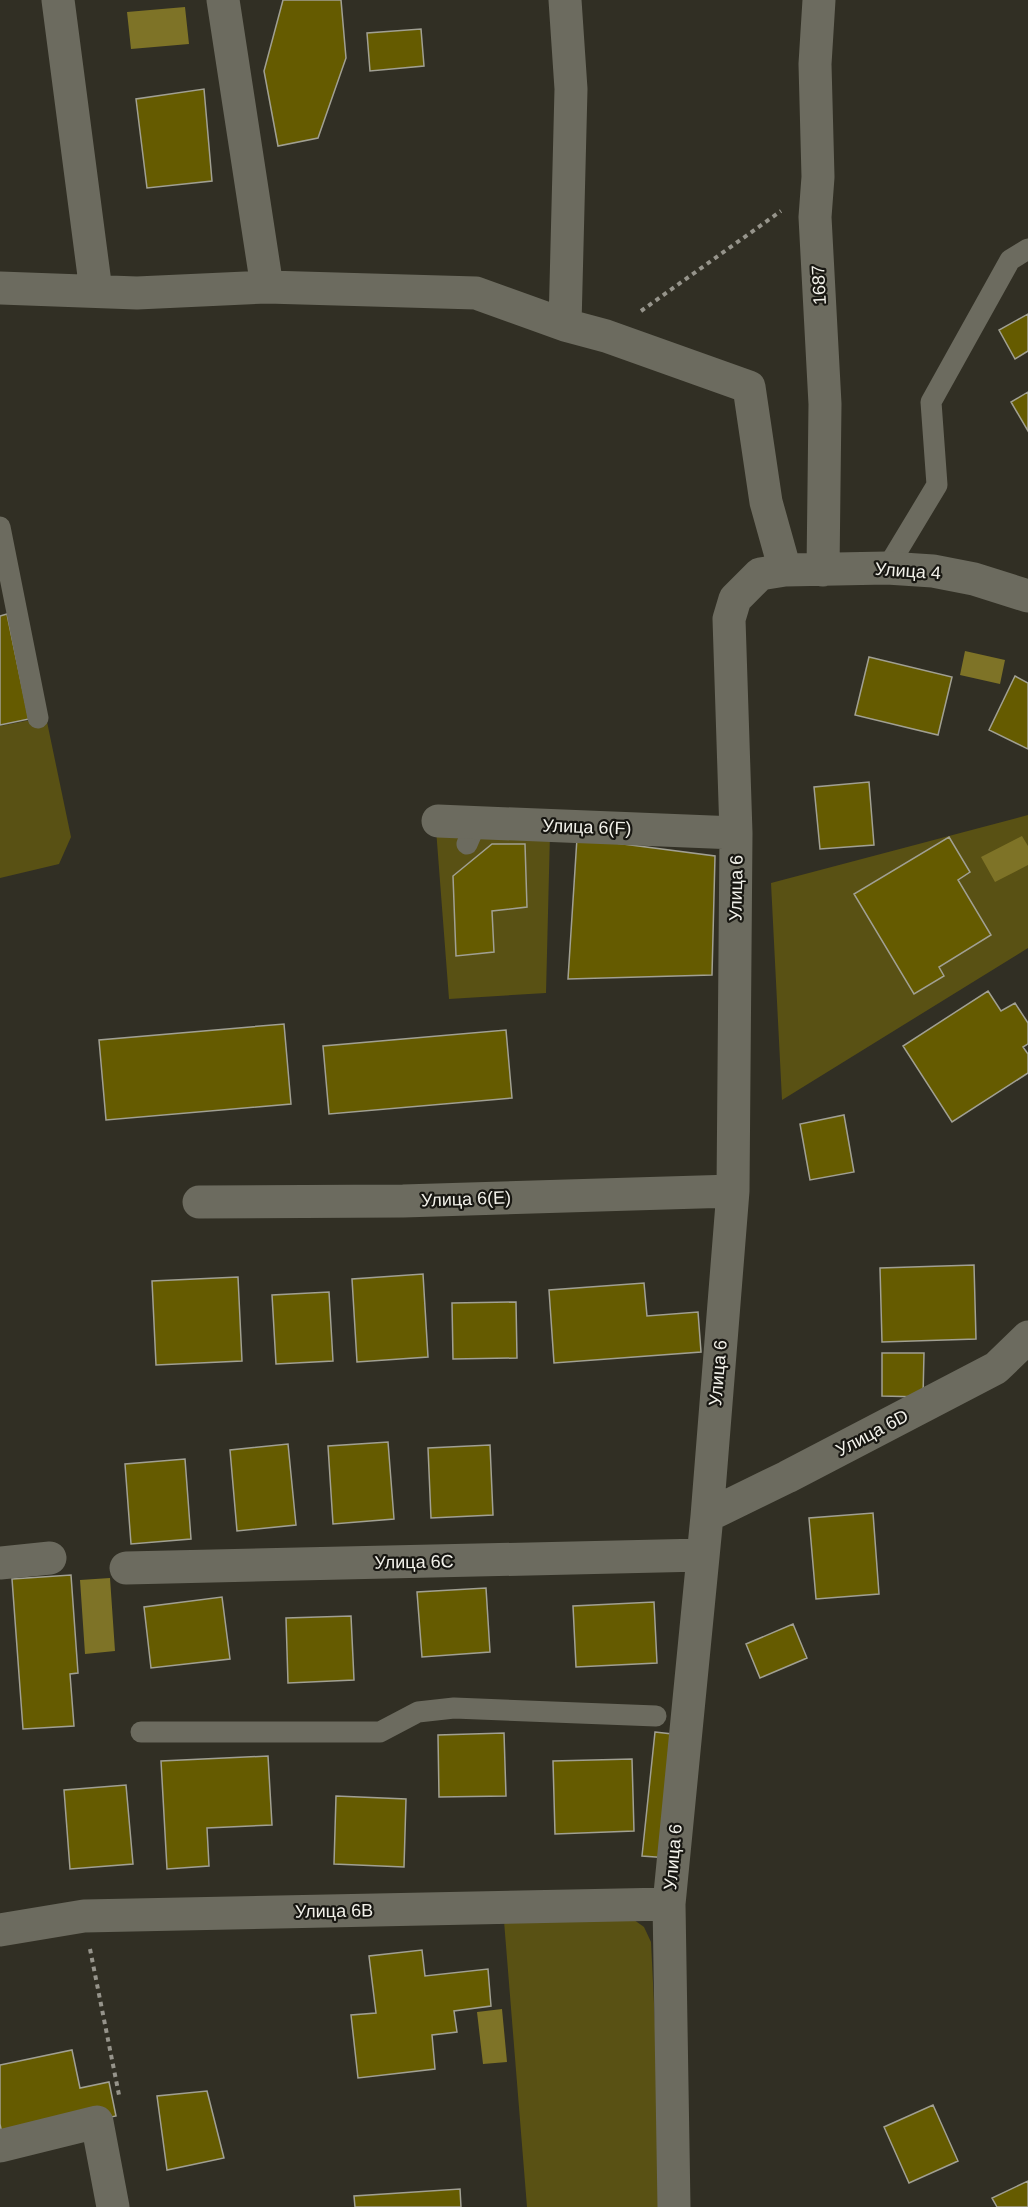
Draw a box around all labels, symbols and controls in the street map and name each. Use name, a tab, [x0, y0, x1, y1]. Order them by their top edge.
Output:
street label: 1687	[808, 264, 830, 306]
street label: Улица 4	[874, 559, 942, 583]
street label: Улица 6(F)	[542, 815, 632, 839]
street label: Улица 6	[725, 855, 747, 921]
street label: Улица 6(E)	[421, 1187, 511, 1211]
street label: Улица 6	[705, 1339, 731, 1407]
street label: Улица 6D	[832, 1406, 912, 1460]
street label: Улица 6C	[374, 1551, 454, 1573]
street label: Улица 6	[660, 1823, 686, 1891]
street label: Улица 6B	[295, 1900, 373, 1922]

